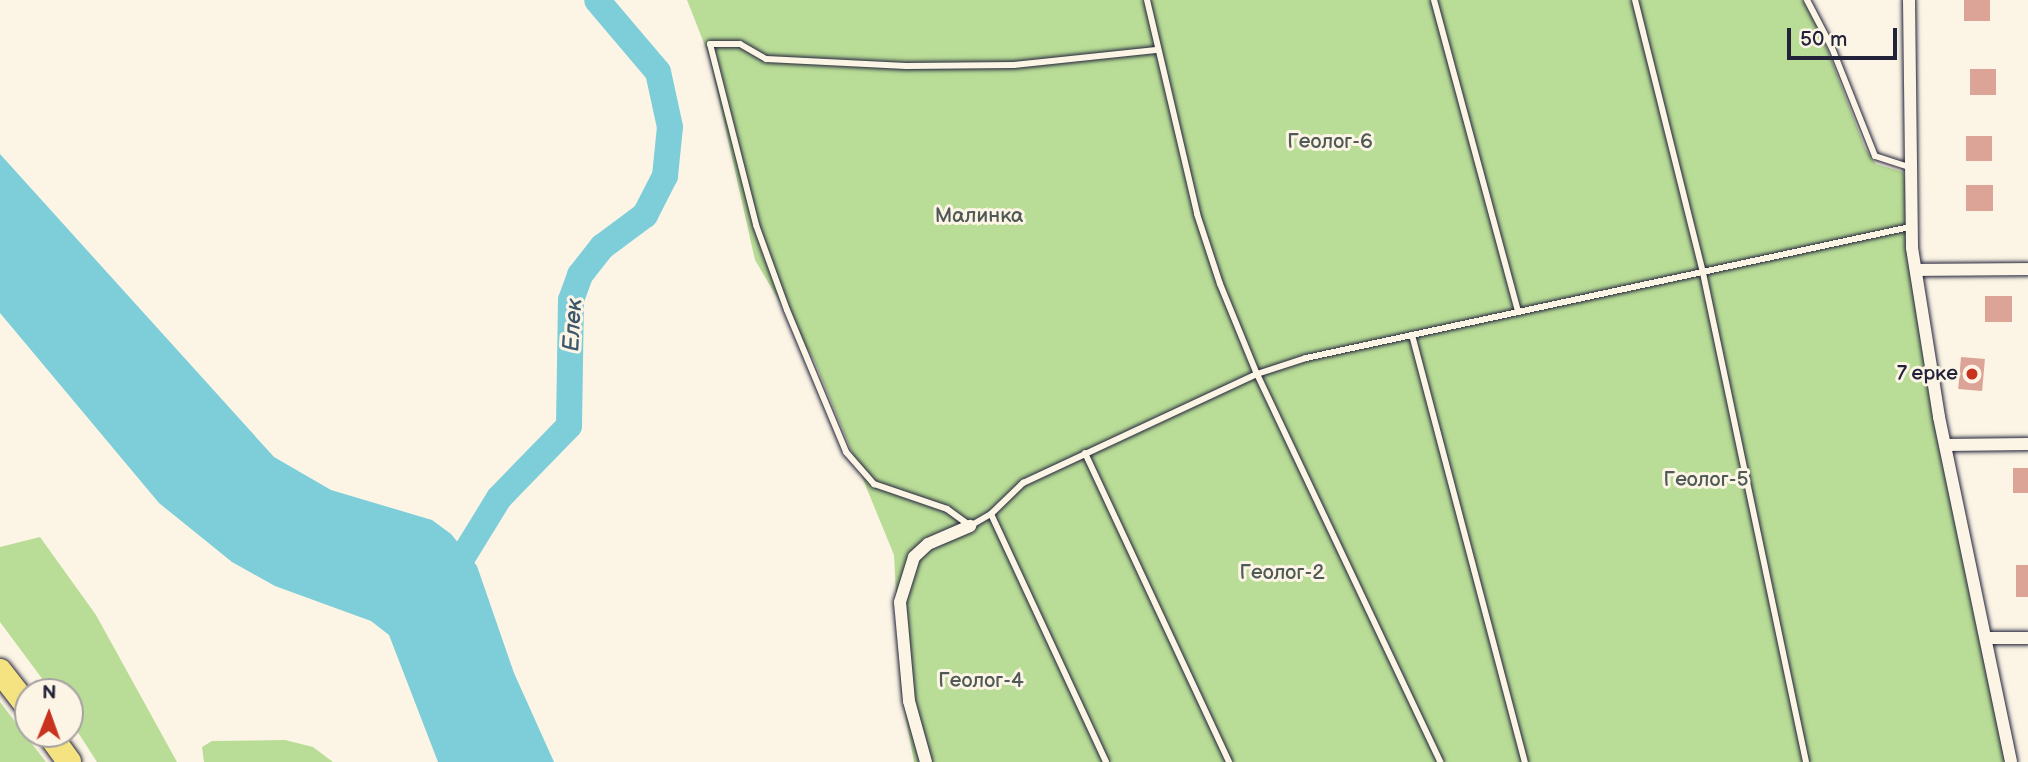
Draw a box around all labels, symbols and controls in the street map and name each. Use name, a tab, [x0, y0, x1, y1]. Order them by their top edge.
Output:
scale bar	[1790, 14, 1900, 58]
text: 50 m	[1800, 27, 1847, 52]
park label: Геолог-6	[1287, 129, 1373, 155]
park label: Малинка	[935, 203, 1023, 229]
water label: Елек	[557, 298, 589, 352]
place label: 7 ерке	[1896, 361, 1958, 387]
marker: 7 ерке	[1964, 366, 1980, 382]
park label: Геолог-5	[1664, 467, 1748, 493]
park label: Геолог-2	[1239, 560, 1325, 586]
park label: Геолог-4	[938, 668, 1024, 694]
north arrow	[14, 678, 84, 748]
text: N	[42, 682, 57, 705]

